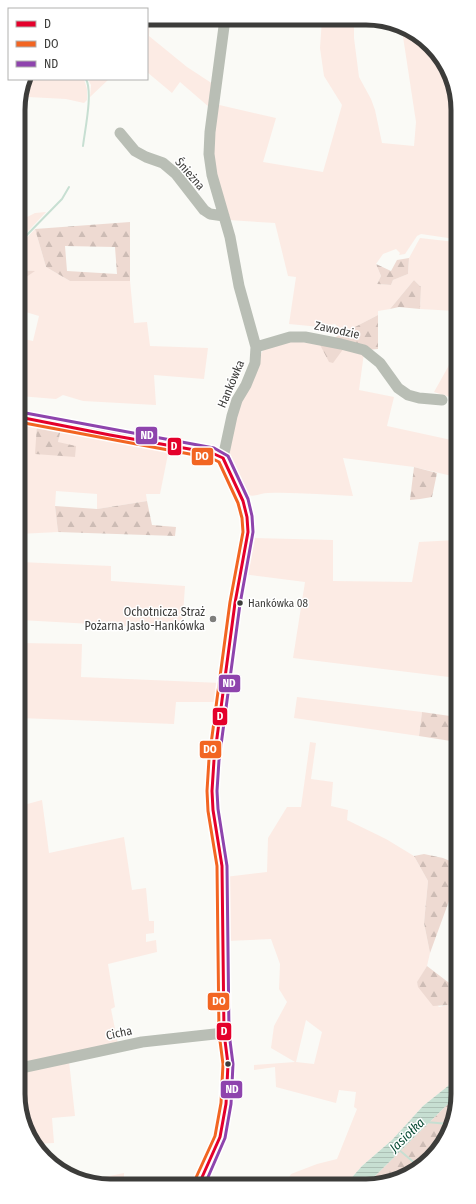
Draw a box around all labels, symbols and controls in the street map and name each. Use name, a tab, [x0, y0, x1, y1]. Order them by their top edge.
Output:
legend	[8, 8, 148, 80]
text: D	[44, 17, 51, 31]
text: DO	[44, 37, 59, 51]
text: ND	[44, 57, 58, 71]
street label: Śnieżna	[172, 154, 209, 193]
street label: Zawodzie	[313, 318, 361, 342]
street label: Hankówka	[215, 358, 247, 410]
line badge: ND	[135, 426, 158, 445]
text: ND	[140, 429, 154, 442]
line badge: D	[167, 437, 182, 456]
text: D	[171, 440, 178, 453]
line badge: DO	[191, 447, 214, 466]
text: DO	[195, 450, 209, 463]
place label: Hankówka 08	[248, 597, 309, 610]
marker: Hankówka 08	[235, 598, 245, 608]
place label: Ochotnicza Straż Pożarna Jasło-Hankówka	[85, 605, 205, 633]
marker: Ochotnicza Straż Pożarna Jasło-Hankówka	[208, 614, 218, 624]
line badge: ND	[218, 674, 241, 693]
text: ND	[222, 677, 236, 690]
line badge: D	[212, 707, 228, 726]
text: D	[217, 710, 224, 723]
line badge: DO	[199, 740, 222, 759]
text: DO	[203, 743, 217, 756]
line badge: DO	[207, 992, 230, 1011]
text: DO	[212, 995, 226, 1008]
line badge: D	[216, 1022, 232, 1041]
street label: Cicha	[105, 1023, 134, 1043]
text: D	[221, 1025, 228, 1038]
unlabelled marker	[223, 1059, 233, 1069]
line badge: ND	[220, 1080, 243, 1099]
text: ND	[225, 1083, 239, 1096]
water label: Jasiołka	[386, 1115, 428, 1156]

